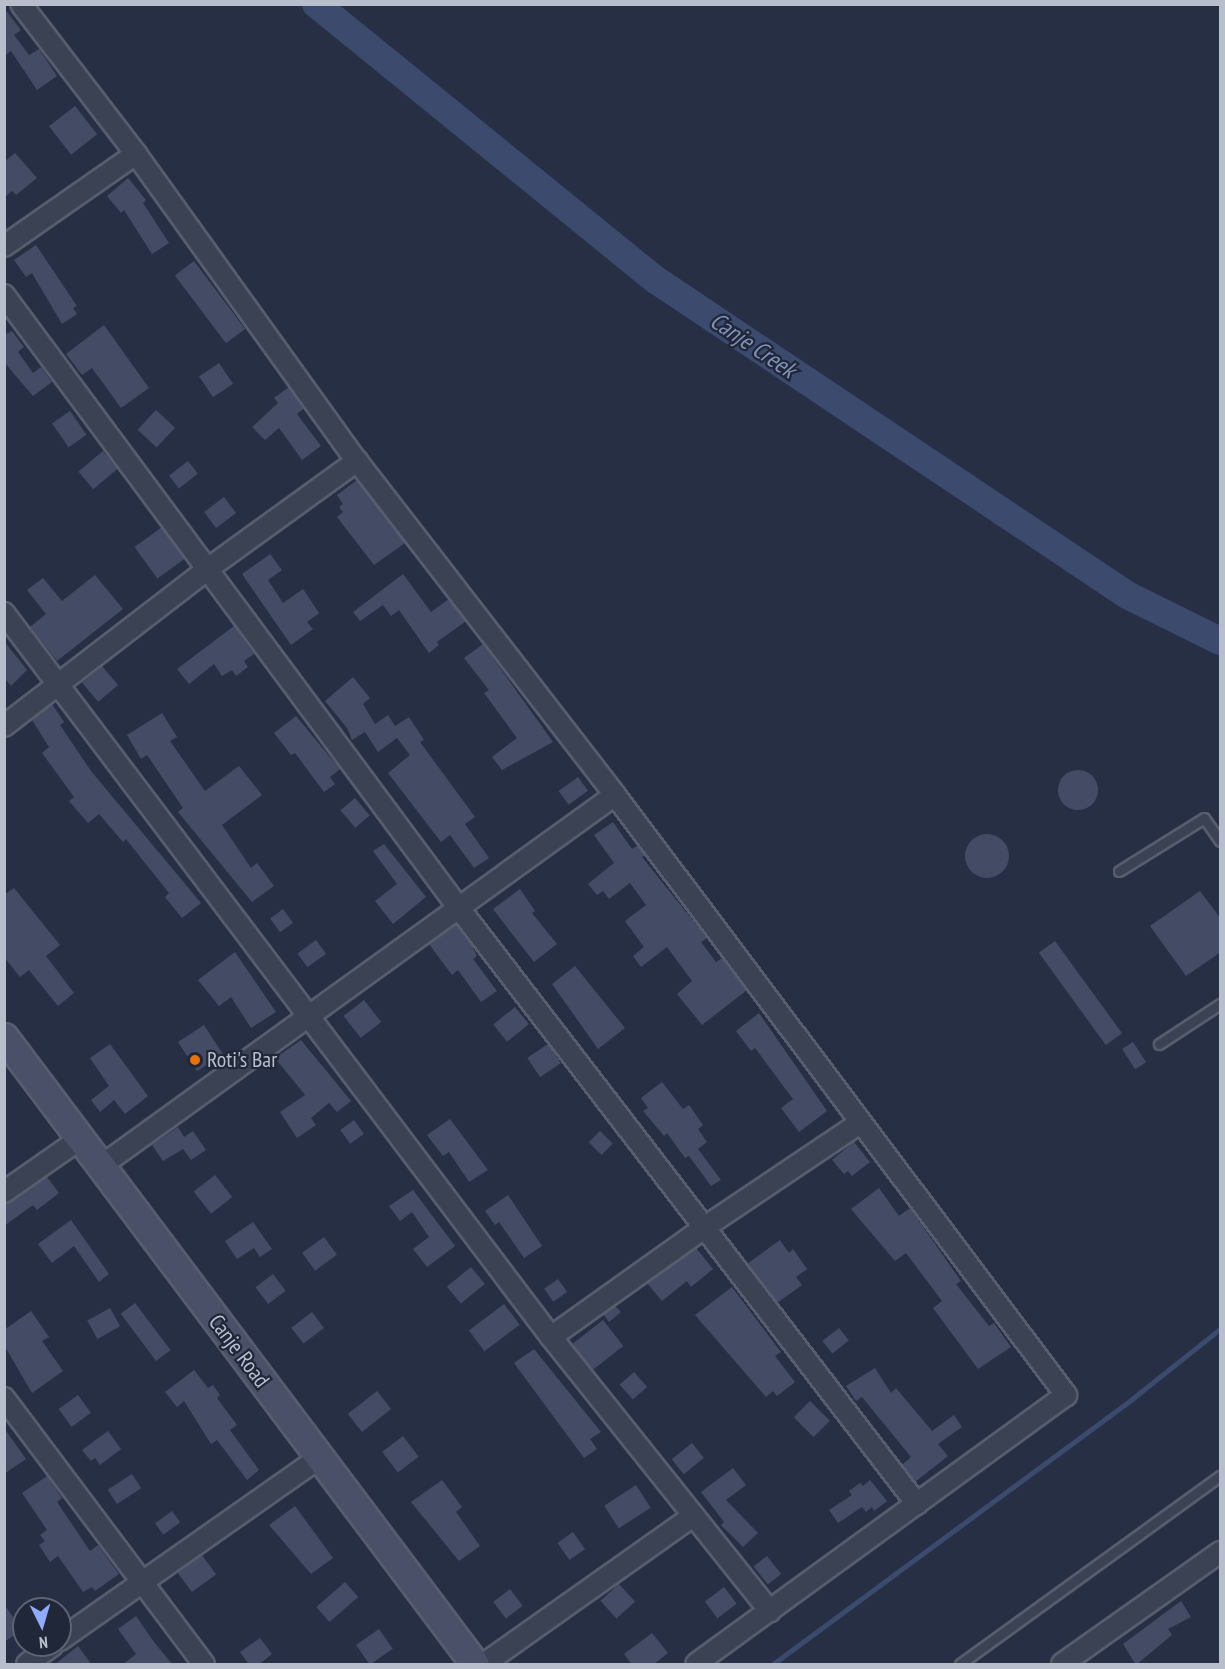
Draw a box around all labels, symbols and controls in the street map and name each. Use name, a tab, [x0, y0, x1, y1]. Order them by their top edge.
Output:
water label: Canje Creek	[705, 306, 801, 384]
place label: Roti's Bar	[207, 1047, 277, 1073]
marker: Roti's Bar	[188, 1053, 202, 1067]
street label: Canje Road	[203, 1309, 275, 1393]
north arrow	[12, 1597, 72, 1657]
text: N	[38, 1633, 49, 1653]

